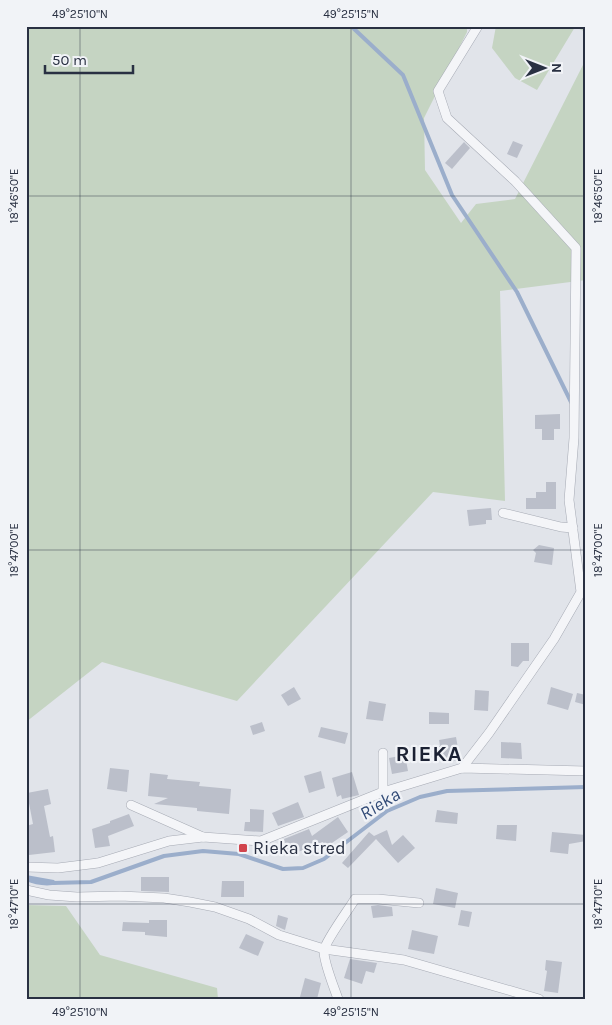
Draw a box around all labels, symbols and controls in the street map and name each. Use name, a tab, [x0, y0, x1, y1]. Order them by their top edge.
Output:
text: 49°25'10"N	[52, 7, 108, 21]
text: 49°25'15"N	[323, 7, 379, 21]
scale bar	[45, 42, 132, 74]
north arrow	[520, 42, 570, 92]
text: 50 m	[52, 51, 87, 69]
text: N	[548, 63, 565, 73]
text: 18°46'50"E	[7, 169, 21, 223]
text: 18°46'50"E	[591, 169, 605, 223]
text: 18°47'00"E	[7, 523, 21, 577]
text: 18°47'00"E	[591, 523, 605, 577]
district label: RIEKA	[396, 741, 462, 767]
water label: Rieka	[356, 783, 404, 825]
place label: Rieka stred	[253, 837, 346, 859]
marker: Rieka stred	[237, 842, 249, 854]
text: 18°47'10"E	[7, 879, 21, 929]
text: 18°47'10"E	[591, 879, 605, 929]
text: 49°25'10"N	[52, 1005, 108, 1019]
text: 49°25'15"N	[323, 1005, 379, 1019]

